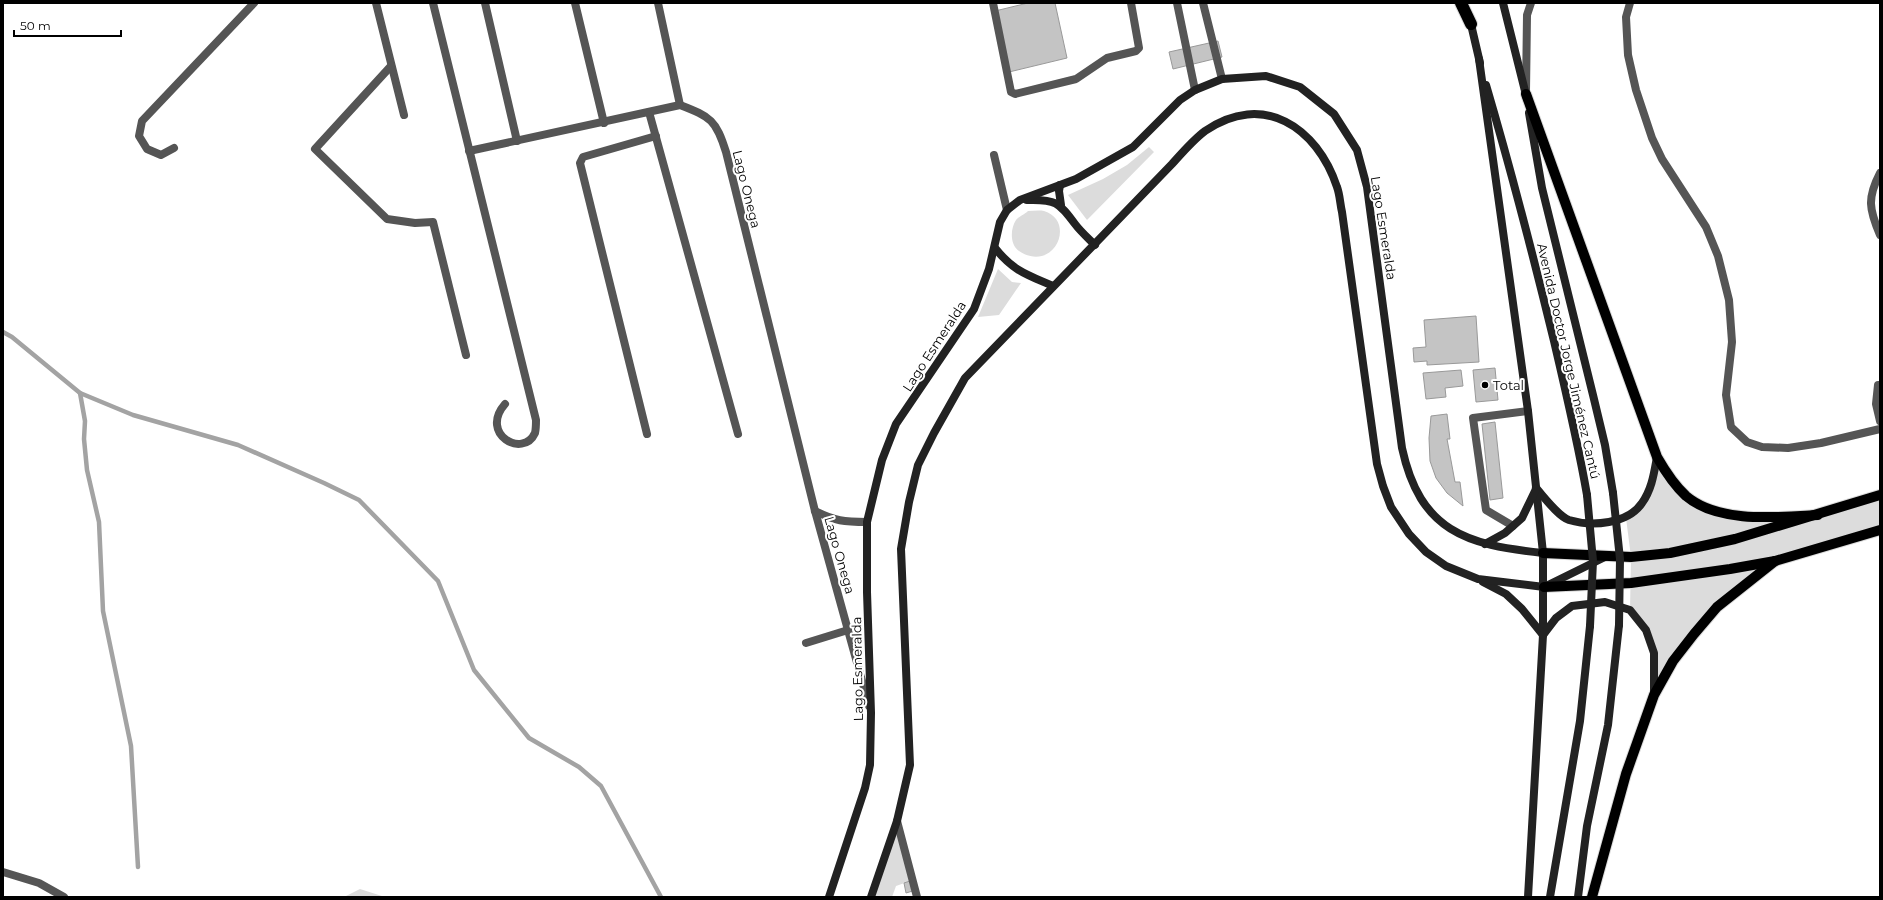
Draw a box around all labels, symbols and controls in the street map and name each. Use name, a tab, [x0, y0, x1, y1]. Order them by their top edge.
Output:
scale bar	[14, 12, 121, 38]
text: 50 m	[20, 18, 51, 33]
street label: Lago Onega	[730, 148, 764, 230]
street label: Lago Esmeralda	[1368, 175, 1400, 281]
street label: Avenida Doctor Jorge Jiménez Cantú	[1534, 241, 1604, 481]
street label: Lago Esmeralda	[899, 298, 969, 394]
place label: Total	[1493, 377, 1524, 393]
marker: Total	[1480, 380, 1490, 390]
street label: Lago Onega	[821, 514, 859, 596]
street label: Lago Esmeralda	[848, 617, 866, 721]

